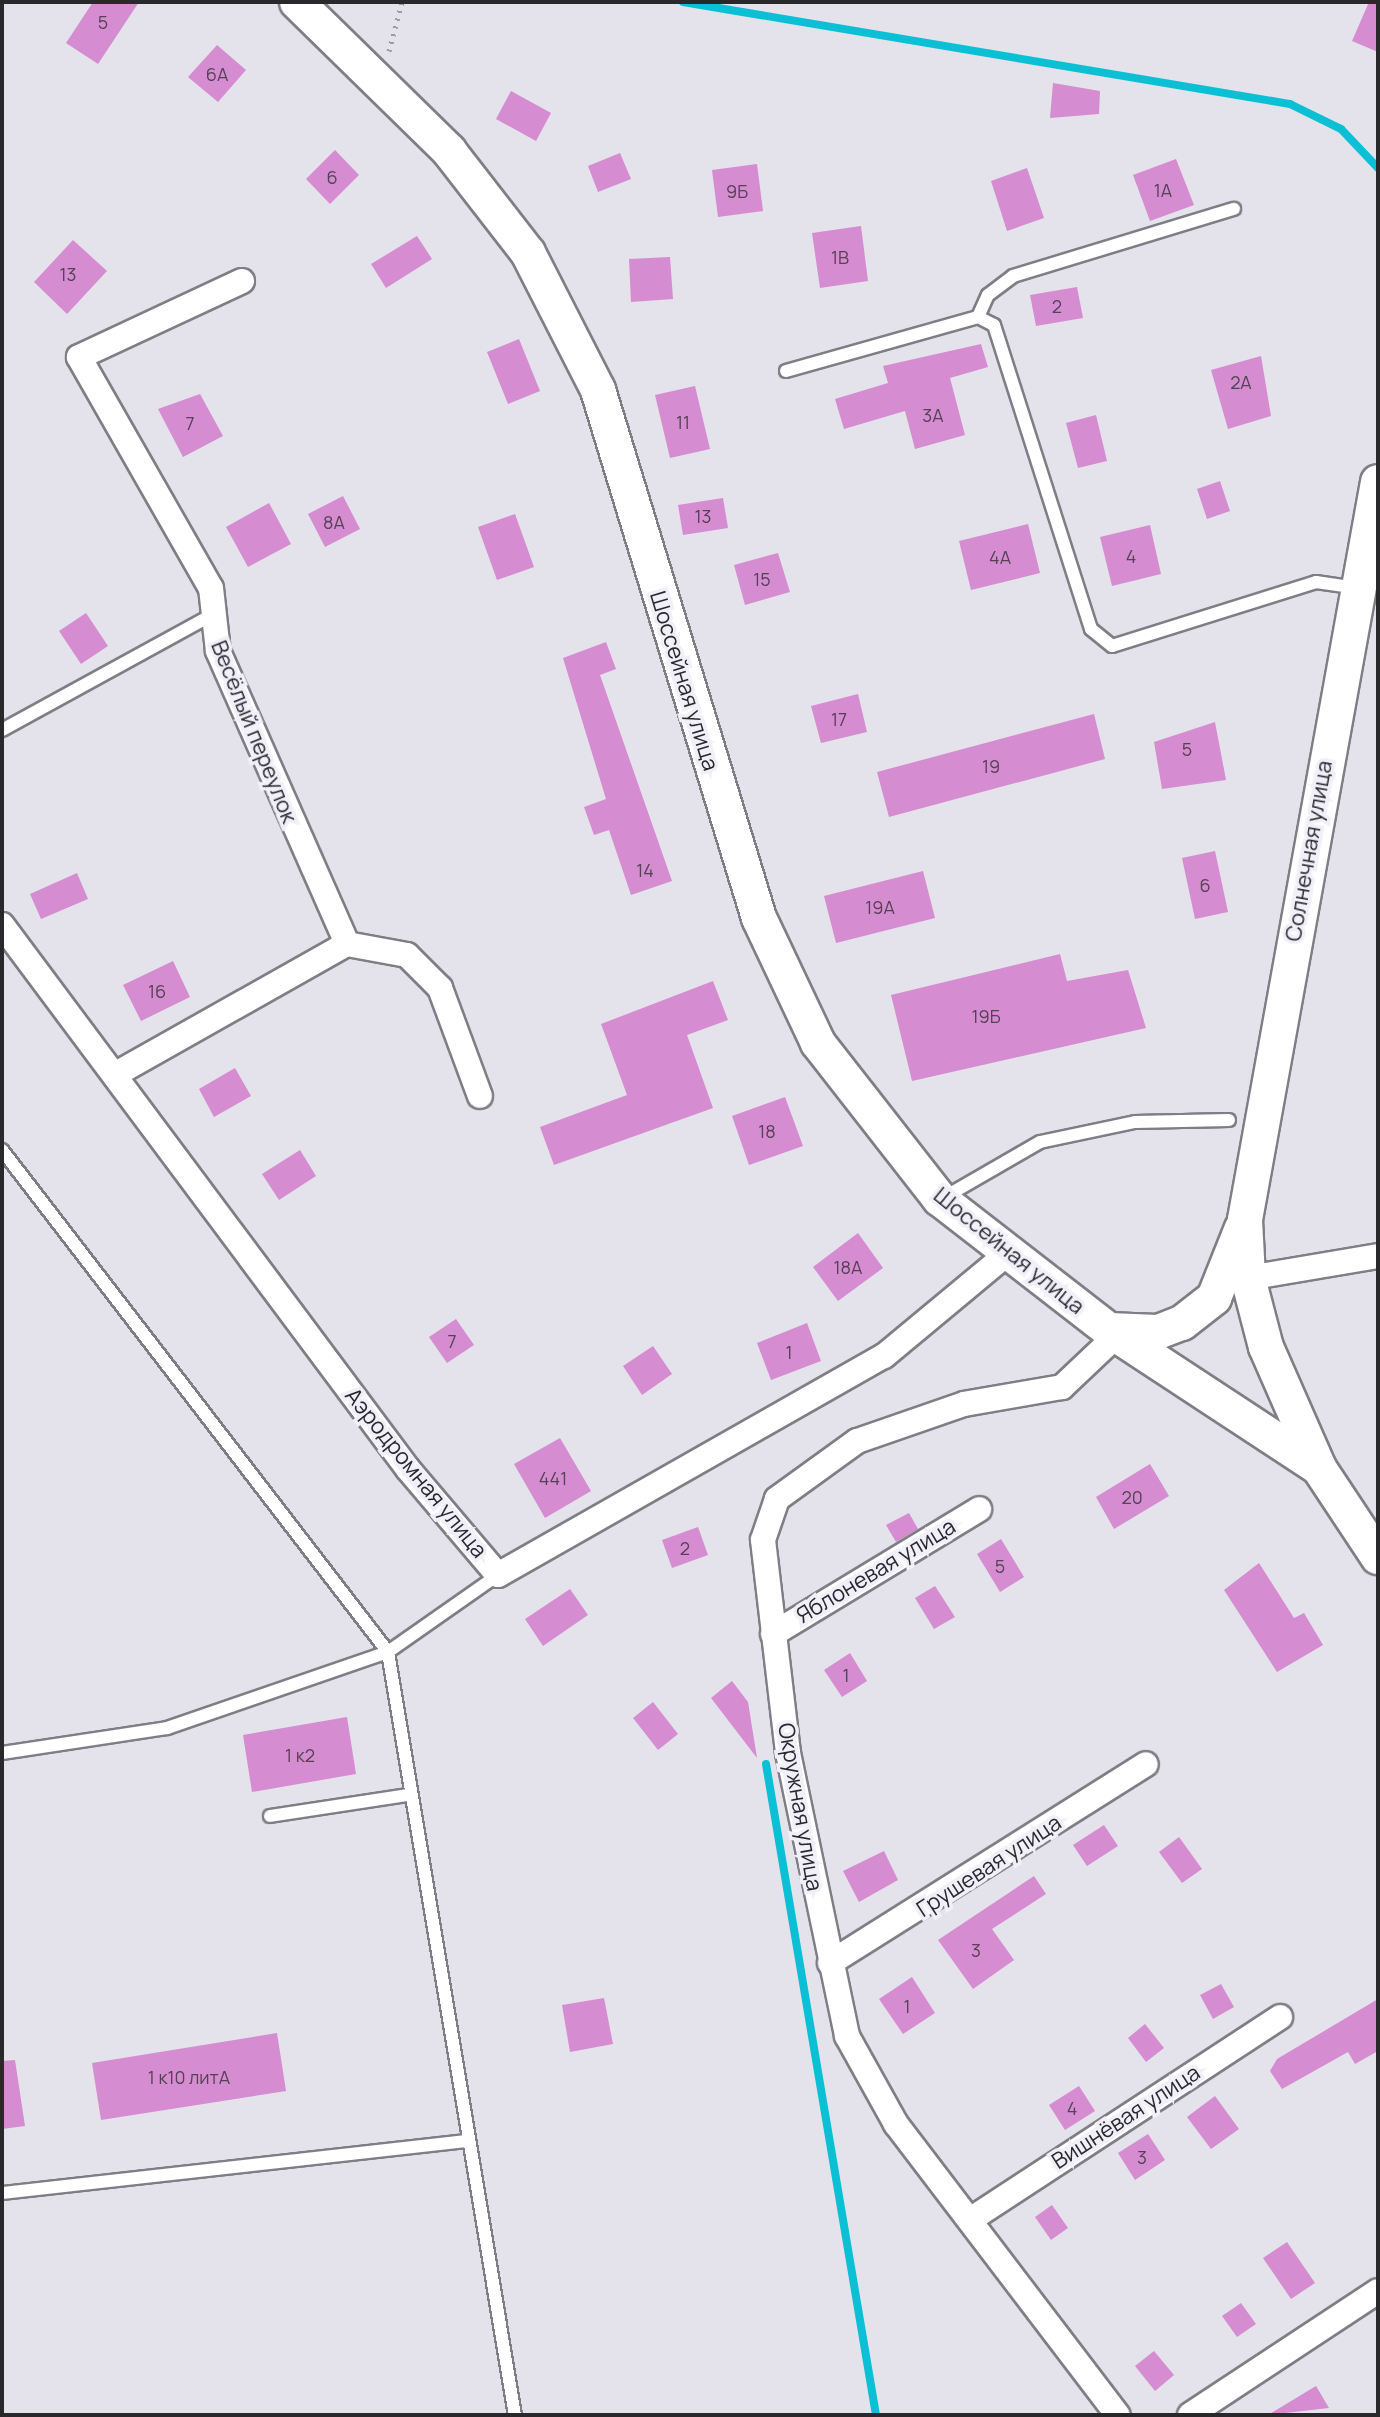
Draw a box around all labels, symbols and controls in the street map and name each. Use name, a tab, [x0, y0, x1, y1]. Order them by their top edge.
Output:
house number: 5	[98, 11, 108, 33]
house number: 6А	[206, 63, 228, 85]
house number: 6	[326, 166, 338, 188]
house number: 1А	[1154, 179, 1172, 201]
house number: 9Б	[726, 180, 748, 202]
house number: 1В	[831, 246, 849, 268]
house number: 13	[60, 263, 76, 285]
house number: 2	[1052, 295, 1062, 317]
house number: 2А	[1230, 371, 1252, 393]
house number: 3А	[922, 404, 944, 426]
house number: 11	[676, 411, 690, 433]
house number: 7	[185, 412, 195, 434]
house number: 13	[695, 505, 711, 527]
house number: 8А	[323, 511, 345, 533]
house number: 4	[1126, 545, 1136, 567]
house number: 4А	[989, 546, 1011, 568]
house number: 15	[753, 568, 771, 590]
street label: Шоссейная улица	[644, 588, 724, 774]
street label: Весёлый переулок	[205, 637, 303, 827]
house number: 17	[831, 708, 847, 730]
house number: 5	[1182, 738, 1192, 760]
house number: 19	[982, 755, 1000, 777]
street label: Солнечная улица	[1280, 759, 1338, 943]
house number: 14	[636, 859, 654, 881]
house number: 6	[1199, 874, 1211, 896]
house number: 19А	[865, 896, 895, 918]
house number: 16	[148, 980, 166, 1002]
house number: 19Б	[971, 1005, 1001, 1027]
house number: 18	[758, 1120, 776, 1142]
street label: Шоссейная улица	[928, 1182, 1090, 1320]
house number: 18А	[834, 1256, 862, 1278]
house number: 7	[447, 1330, 457, 1352]
house number: 1	[785, 1341, 793, 1363]
street label: Аэродромная улица	[340, 1383, 492, 1563]
house number: 441	[539, 1467, 567, 1489]
house number: 20	[1121, 1486, 1143, 1508]
street label: Яблоневая улица	[792, 1513, 960, 1629]
house number: 2	[680, 1537, 690, 1559]
house number: 5	[995, 1555, 1005, 1577]
house number: 1	[842, 1664, 850, 1686]
street label: Окружная улица	[772, 1721, 828, 1893]
house number: 1 к2	[285, 1744, 315, 1766]
street label: Грушевая улица	[912, 1809, 1066, 1923]
house number: 3	[971, 1939, 981, 1961]
house number: 1	[903, 1995, 911, 2017]
street label: Вишнёвая улица	[1047, 2059, 1205, 2175]
house number: 1 к10 литА	[148, 2066, 230, 2088]
house number: 4	[1067, 2097, 1077, 2119]
house number: 3	[1137, 2146, 1147, 2168]

